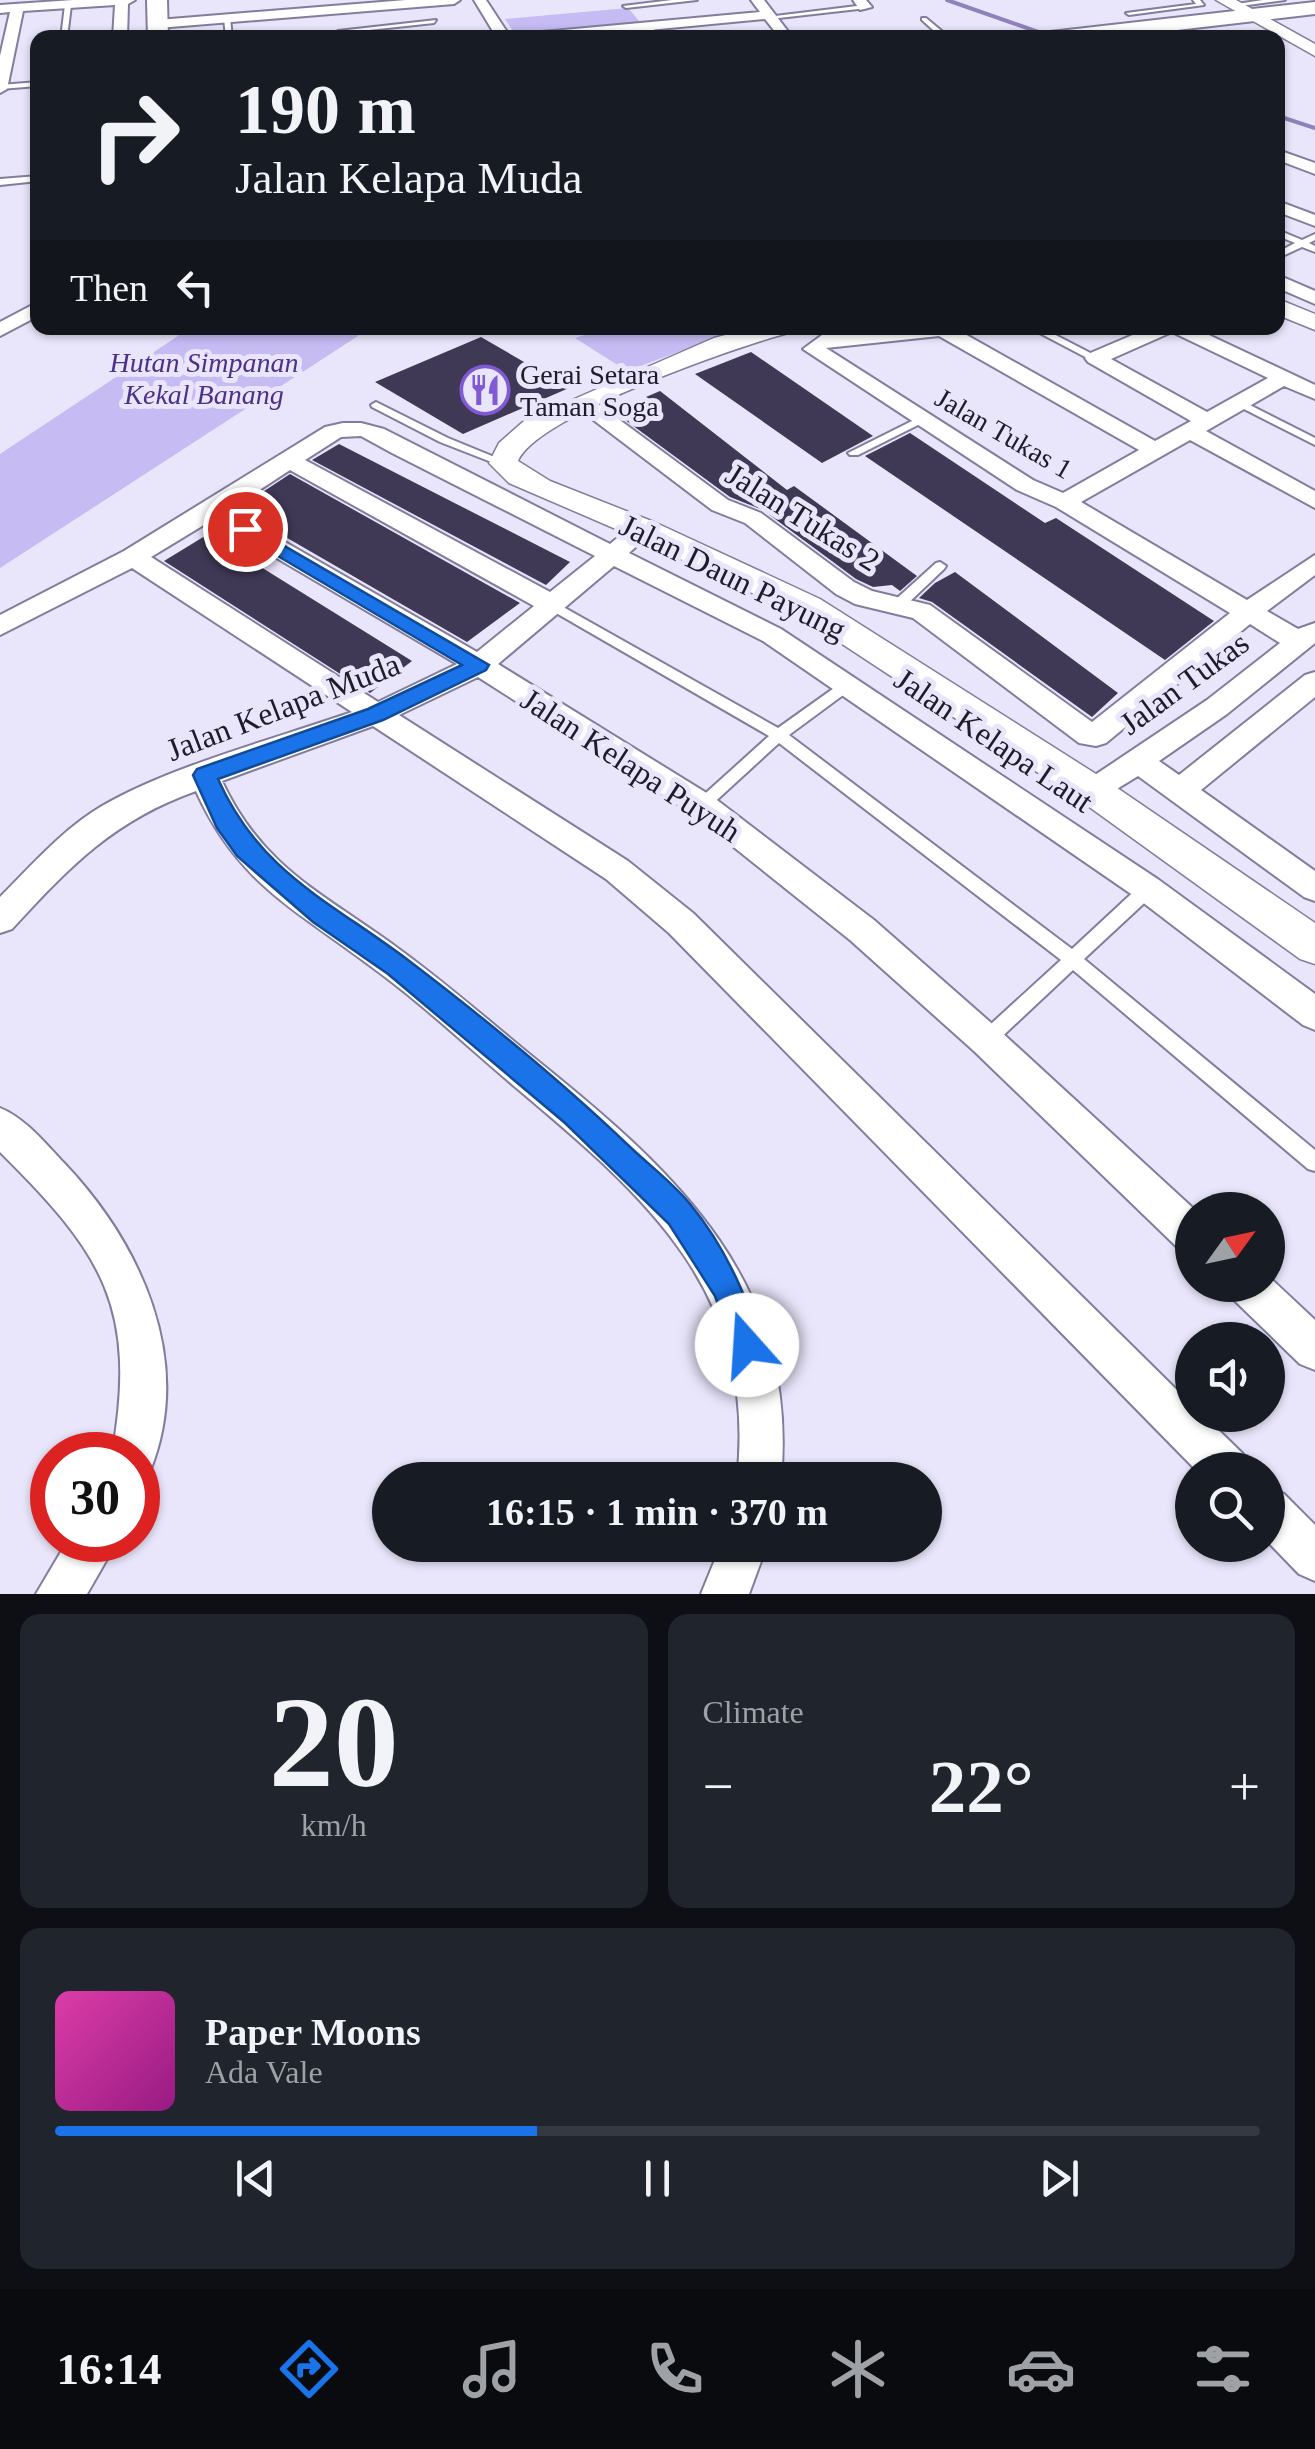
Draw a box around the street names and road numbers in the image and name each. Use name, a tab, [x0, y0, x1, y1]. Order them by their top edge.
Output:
street label: Jalan Tukas 1	[930, 382, 1078, 485]
street label: Jalan Tukas 2	[720, 456, 886, 578]
street label: Jalan Daun Payung	[614, 507, 852, 647]
street label: Jalan Tukas	[1113, 624, 1255, 742]
street label: Jalan Kelapa Muda	[161, 646, 405, 768]
street label: Jalan Kelapa Laut	[888, 660, 1100, 820]
street label: Jalan Kelapa Puyuh	[515, 681, 747, 849]

